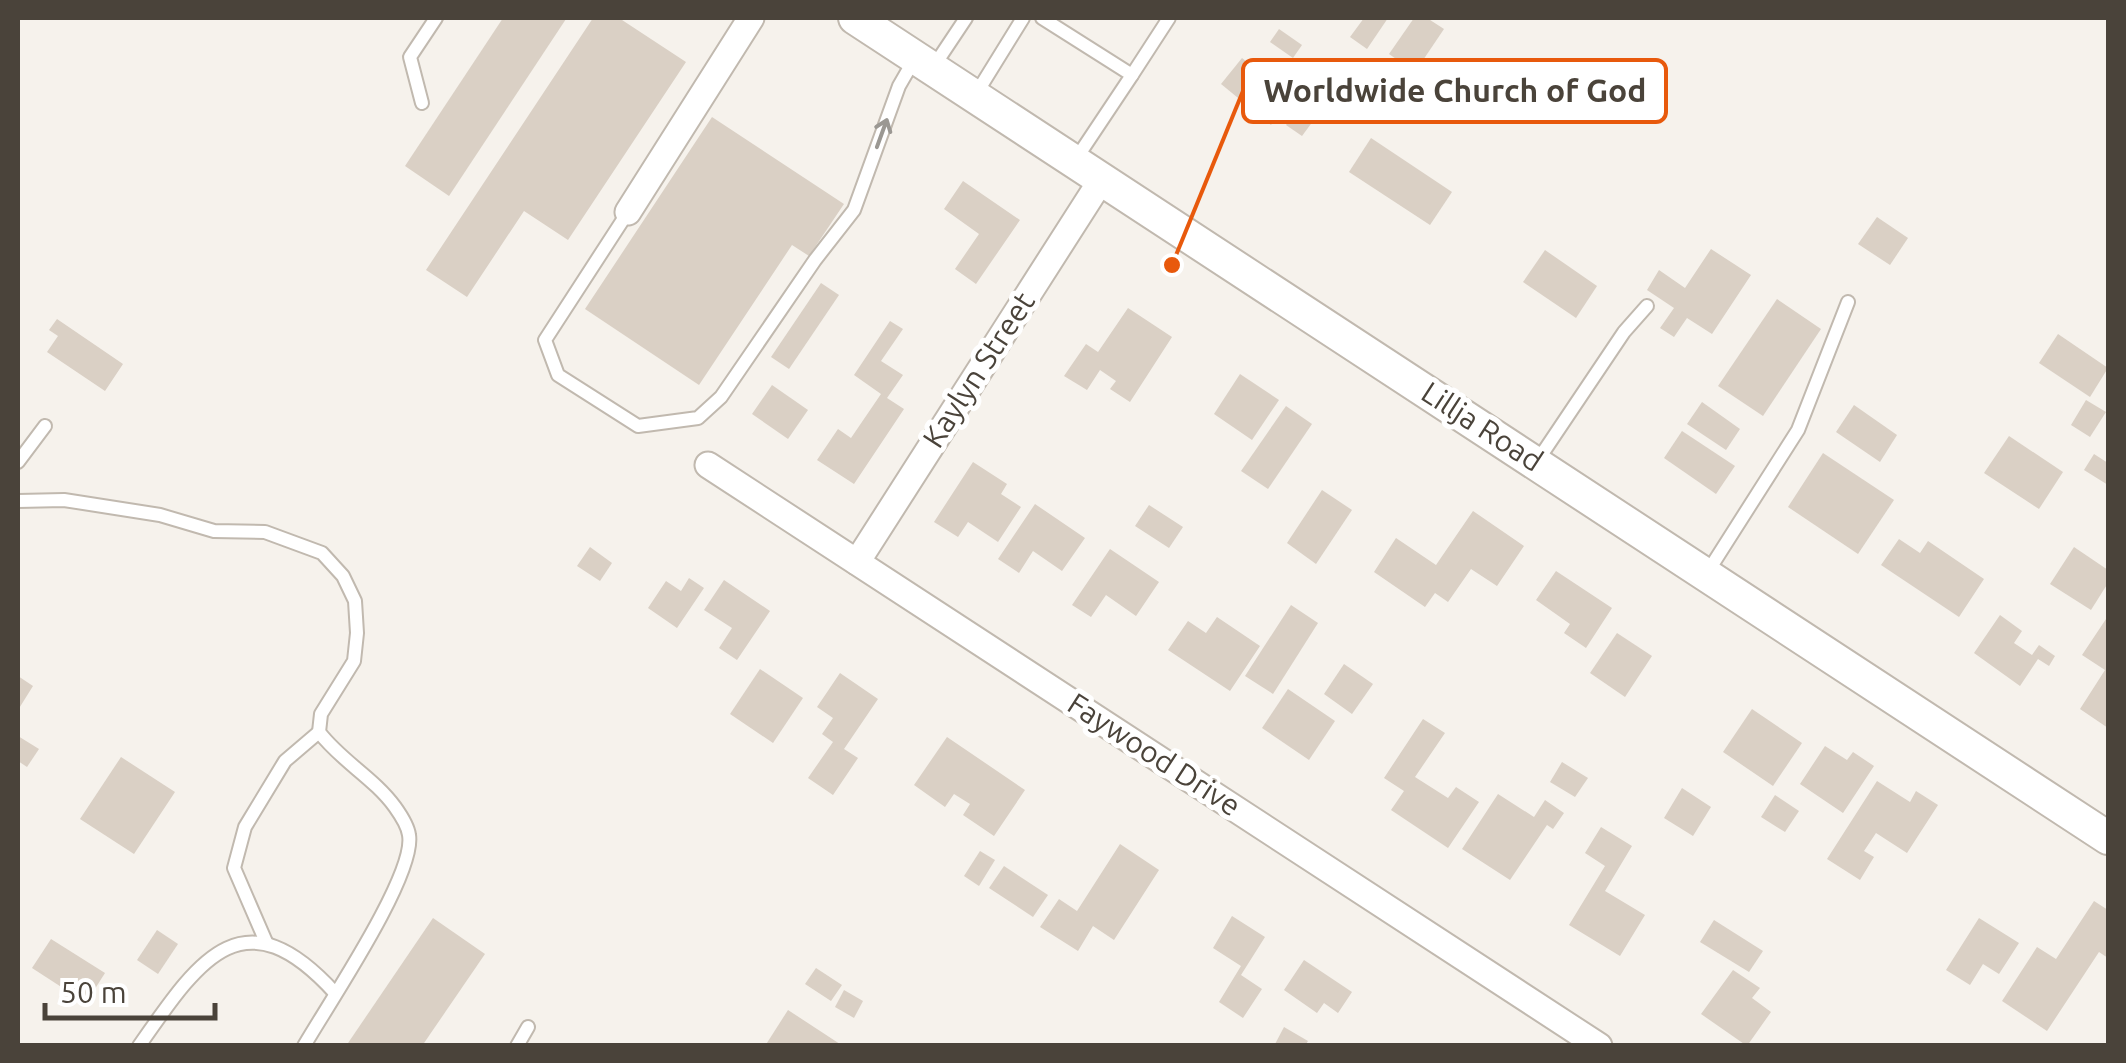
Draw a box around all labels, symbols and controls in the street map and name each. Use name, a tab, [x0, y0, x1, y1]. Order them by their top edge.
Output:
callout: Worldwide Church of God	[1243, 60, 1666, 122]
text: Worldwide Church of God	[1263, 72, 1647, 108]
one-way arrow	[874, 118, 892, 149]
street label: Kaylyn Street	[915, 285, 1041, 453]
street label: Lillja Road	[1416, 375, 1549, 478]
street label: Faywood Drive	[1062, 686, 1247, 823]
scale bar	[45, 958, 215, 1020]
text: 50 m	[60, 975, 127, 1009]

